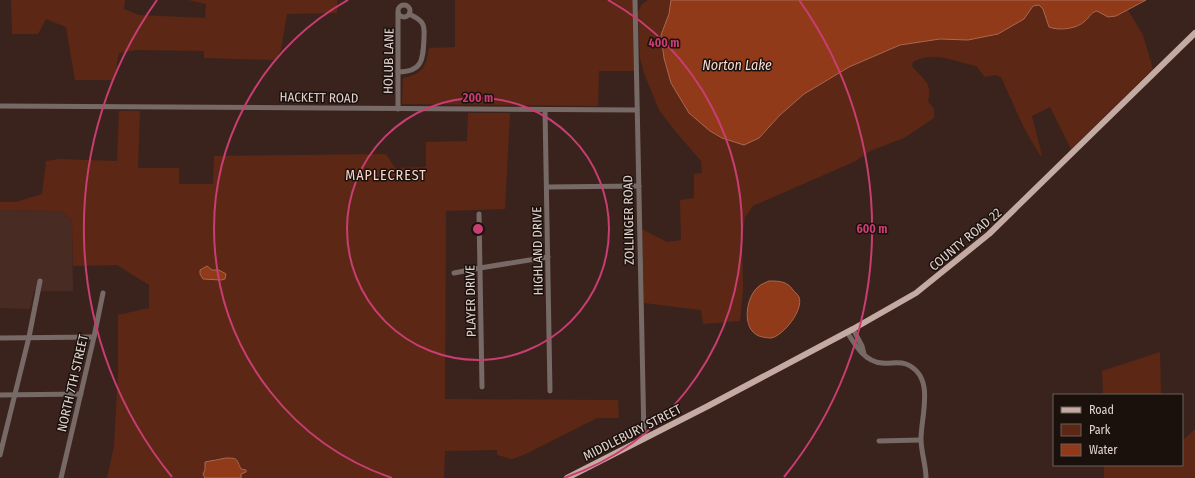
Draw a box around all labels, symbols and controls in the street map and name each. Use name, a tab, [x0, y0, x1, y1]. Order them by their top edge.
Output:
street label: HOLUB LANE	[380, 28, 397, 94]
text: 400 m	[649, 36, 679, 50]
water label: Norton Lake	[702, 57, 772, 74]
street label: HACKETT ROAD	[280, 89, 358, 106]
text: 200 m	[462, 91, 493, 105]
district label: MAPLECREST	[345, 167, 427, 184]
street label: ZOLLINGER ROAD	[620, 175, 637, 265]
street label: COUNTY ROAD 22	[926, 205, 1005, 274]
street label: HIGHLAND DRIVE	[529, 207, 546, 295]
centre of rings	[471, 222, 485, 236]
text: 600 m	[856, 222, 888, 236]
street label: PLAYER DRIVE	[462, 265, 479, 337]
street label: NORTH 7TH STREET	[54, 333, 91, 433]
legend	[1053, 394, 1183, 466]
street label: MIDDLEBURY STREET	[581, 401, 684, 464]
text: Road	[1089, 403, 1114, 417]
text: Park	[1089, 423, 1111, 437]
text: Water	[1089, 443, 1118, 457]

